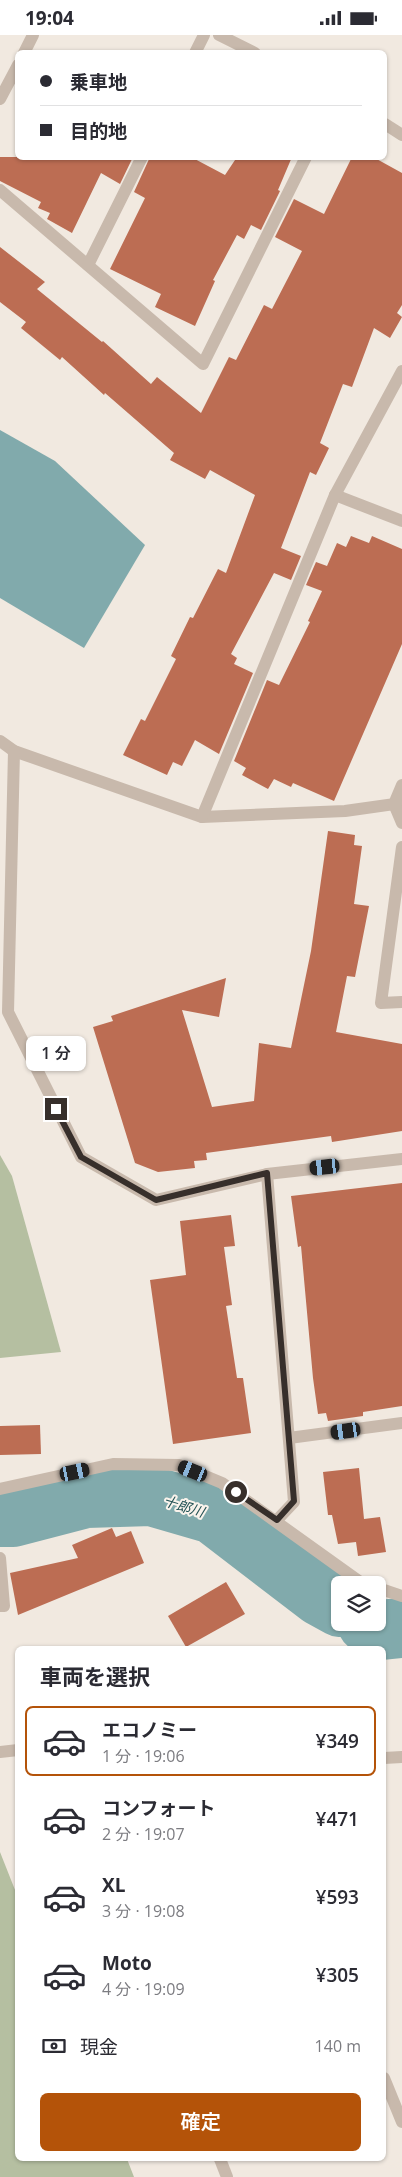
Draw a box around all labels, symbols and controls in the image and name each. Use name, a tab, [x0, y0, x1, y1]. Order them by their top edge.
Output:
text: 19:04	[25, 5, 74, 31]
text: 乗車地	[70, 69, 127, 95]
text: 目的地	[70, 118, 127, 144]
callout: 1 分	[26, 1037, 86, 1071]
text: 1 分	[41, 1042, 71, 1064]
route end	[45, 1098, 67, 1120]
car	[309, 1158, 340, 1176]
car	[330, 1421, 361, 1441]
car	[176, 1458, 209, 1484]
car	[58, 1462, 91, 1482]
route start	[225, 1481, 247, 1503]
water label: 十郎川	[161, 1491, 209, 1522]
map controls	[331, 1576, 386, 1631]
button: layers	[331, 1576, 386, 1631]
text: 車両を選択	[40, 1661, 150, 1691]
text: エコノミー	[102, 1717, 197, 1743]
icon: car	[42, 1719, 87, 1764]
text: ¥349	[316, 1728, 359, 1754]
text: 1 分 · 19:06	[102, 1745, 185, 1767]
text: コンフォート	[102, 1795, 215, 1821]
icon: car	[42, 1797, 87, 1842]
text: ¥471	[316, 1806, 359, 1832]
text: 2 分 · 19:07	[102, 1823, 185, 1845]
text: XL	[102, 1872, 125, 1898]
icon: car	[42, 1875, 87, 1920]
text: ¥593	[316, 1884, 359, 1910]
text: 3 分 · 19:08	[102, 1900, 185, 1922]
text: Moto	[102, 1950, 152, 1976]
icon: car	[42, 1953, 87, 1998]
text: ¥305	[316, 1962, 359, 1988]
text: 4 分 · 19:09	[102, 1978, 185, 2000]
icon: cash	[40, 2032, 68, 2060]
text: 現金	[80, 2034, 118, 2060]
text: 140 m	[315, 2035, 361, 2057]
button: 確定	[40, 2093, 361, 2151]

